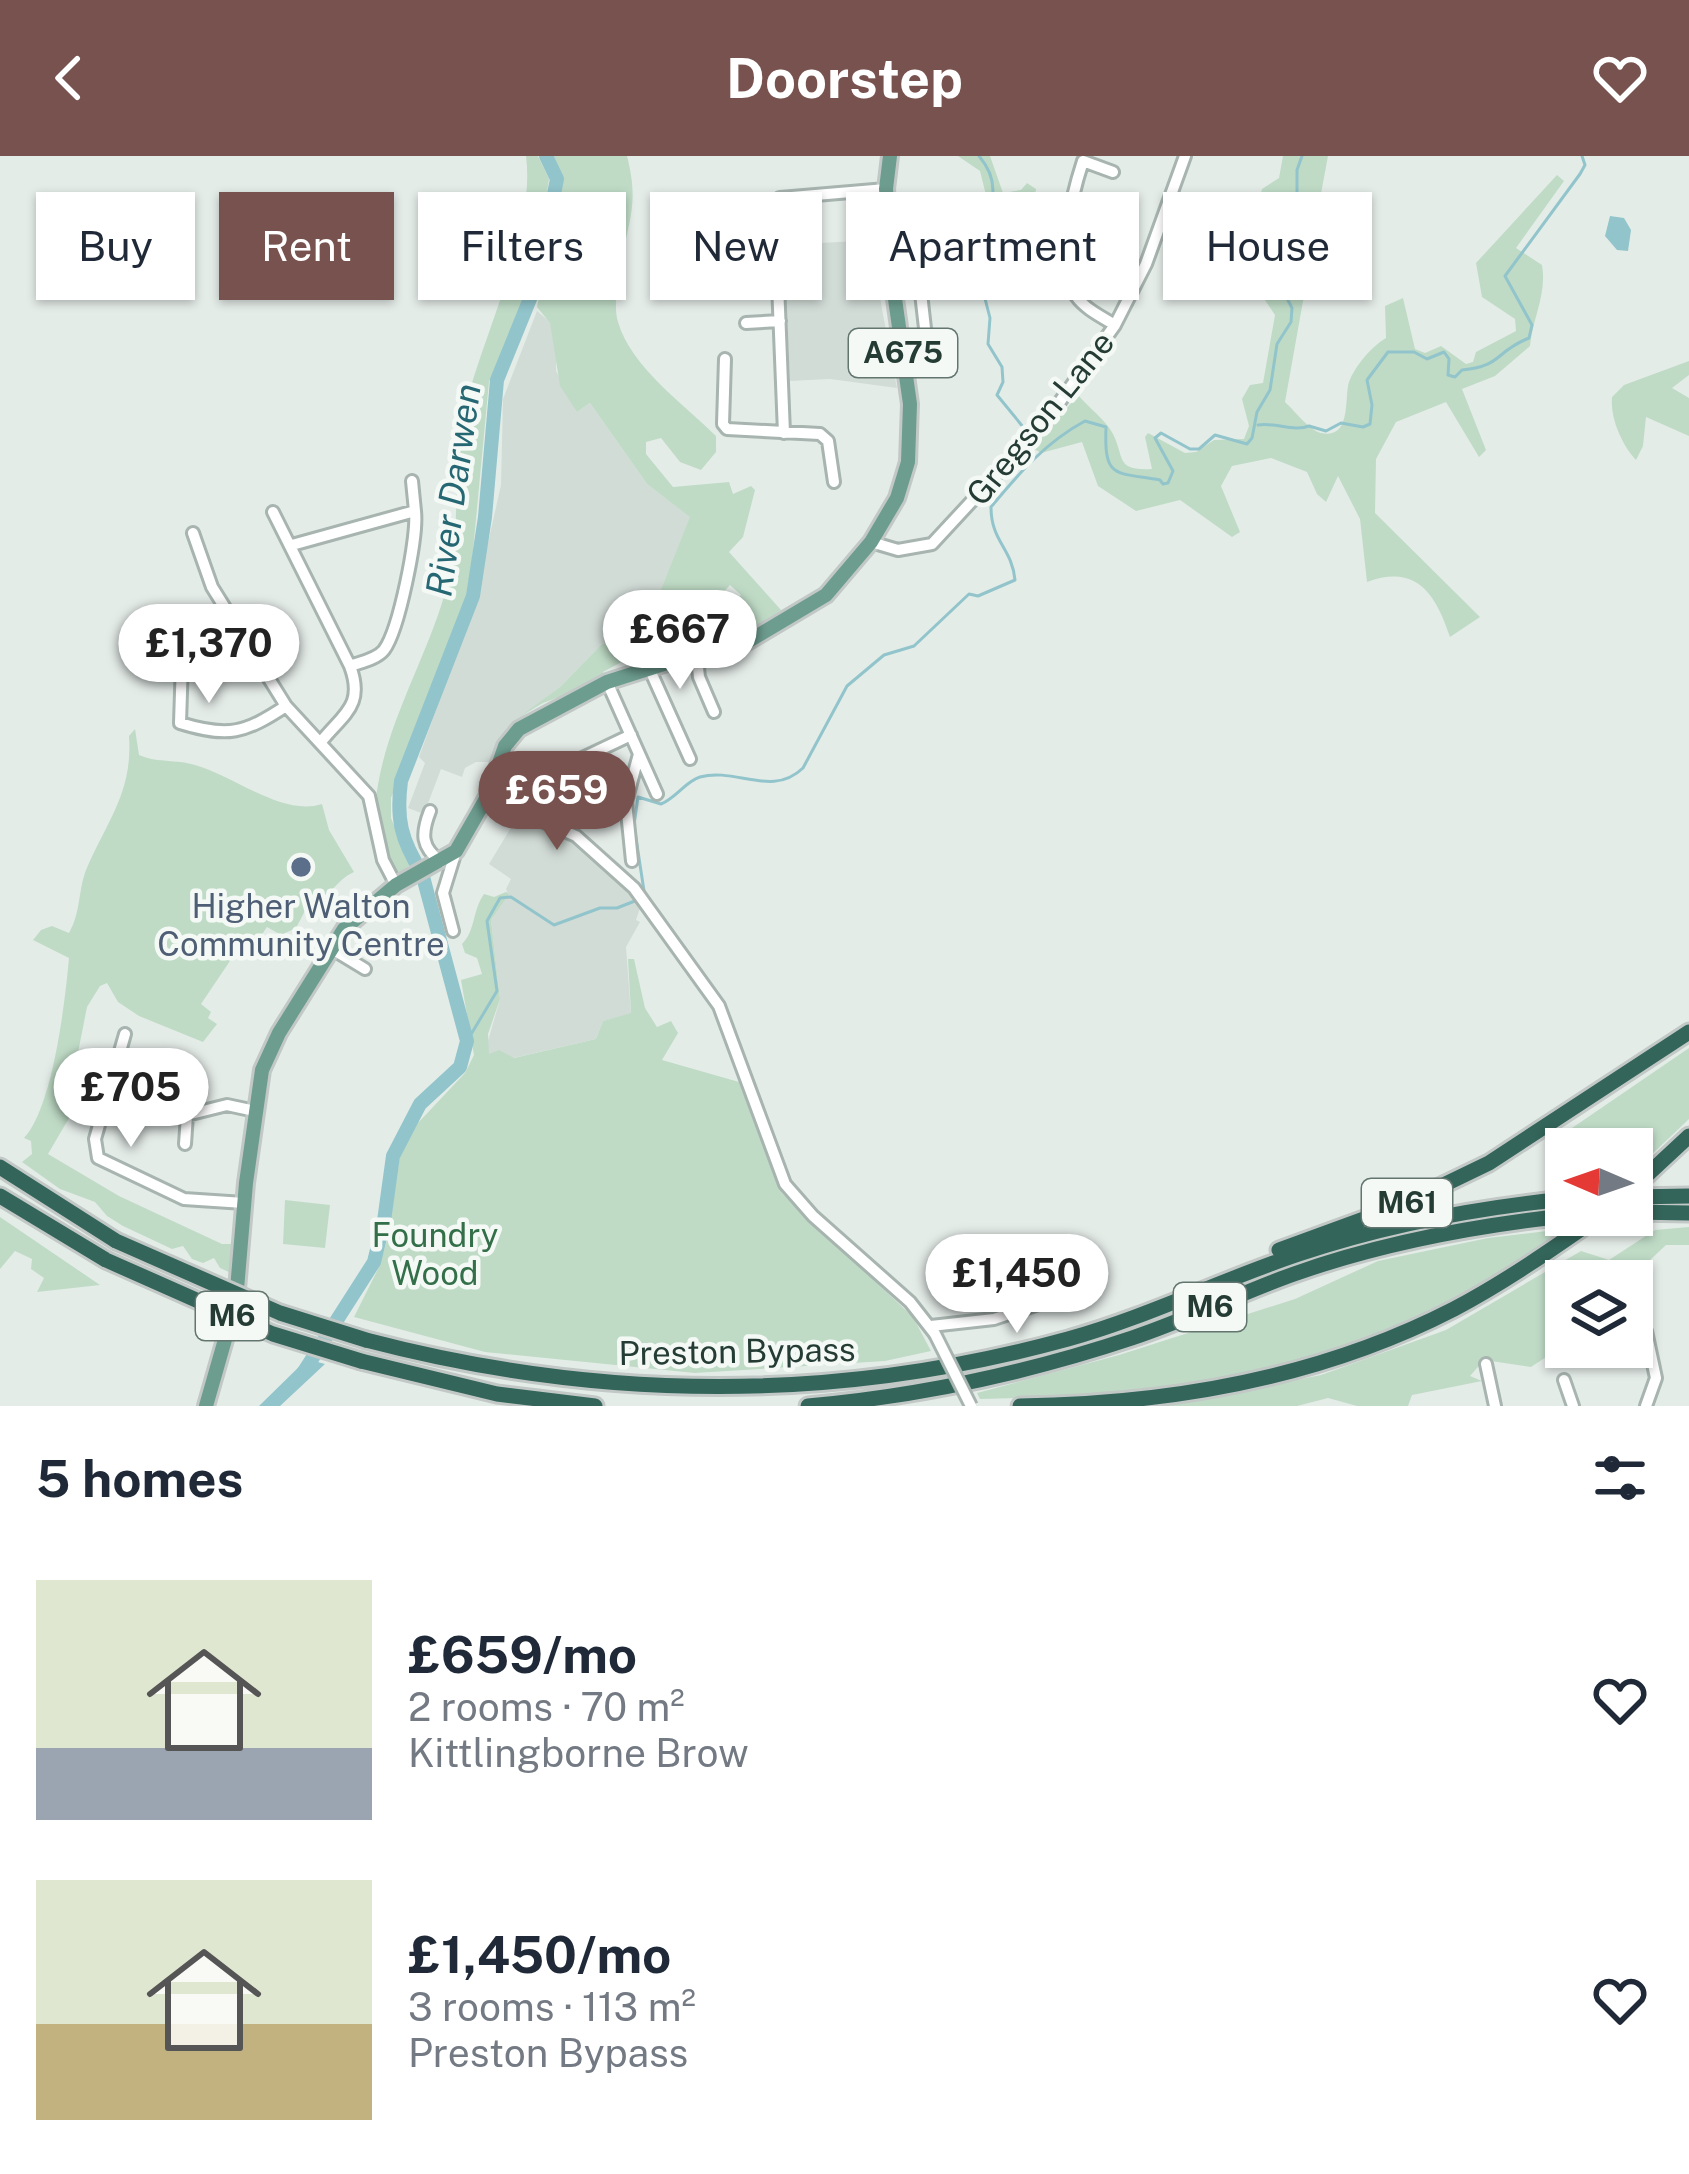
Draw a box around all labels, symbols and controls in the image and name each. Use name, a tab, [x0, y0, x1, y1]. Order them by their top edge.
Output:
icon: back	[36, 45, 102, 111]
icon: heart	[1587, 45, 1653, 111]
text: Doorstep	[726, 47, 963, 110]
chip: Buy	[36, 192, 195, 300]
chip: Rent	[219, 192, 394, 300]
chip: Filters	[418, 192, 626, 300]
chip: New	[650, 192, 822, 300]
chip: Apartment	[846, 192, 1139, 300]
chip: House	[1163, 192, 1372, 300]
street label: Gregson Lane	[958, 324, 1122, 512]
road number: A675	[849, 329, 957, 377]
water label: River Darwen	[417, 381, 489, 599]
pin: £667	[609, 590, 751, 692]
pin: £1,370	[111, 604, 307, 706]
text: £667	[630, 606, 730, 652]
text: £1,370	[145, 620, 273, 666]
pin: £659	[486, 751, 628, 853]
text: £659	[505, 767, 609, 813]
marker: Higher Walton Community Centre	[288, 854, 314, 880]
place label: Higher Walton Community Centre	[157, 887, 445, 963]
pin: £705	[60, 1048, 202, 1150]
text: £705	[81, 1064, 181, 1110]
north arrow	[1545, 1128, 1653, 1236]
map controls	[1545, 1128, 1653, 1368]
road number: M61	[1362, 1179, 1452, 1227]
park label: Foundry Wood	[371, 1216, 499, 1292]
pin: £1,450	[919, 1234, 1115, 1336]
text: £1,450	[952, 1250, 1082, 1296]
button: layers	[1545, 1260, 1653, 1368]
road number: M6	[1174, 1283, 1246, 1331]
road number: M6	[196, 1292, 268, 1340]
street label: Preston Bypass	[618, 1330, 856, 1372]
icon: filters	[1587, 1445, 1653, 1511]
text: 5 homes	[36, 1449, 243, 1508]
text: £659/mo	[408, 1625, 637, 1684]
icon: home	[132, 1628, 276, 1772]
icon: heart	[1587, 1667, 1653, 1733]
text: 2 rooms · 70 m²	[408, 1684, 685, 1730]
text: Kittlingborne Brow	[408, 1730, 749, 1776]
text: £1,450/mo	[408, 1925, 671, 1984]
icon: home	[132, 1928, 276, 2072]
icon: heart	[1587, 1967, 1653, 2033]
text: 3 rooms · 113 m²	[408, 1984, 696, 2030]
text: Preston Bypass	[408, 2030, 688, 2076]

